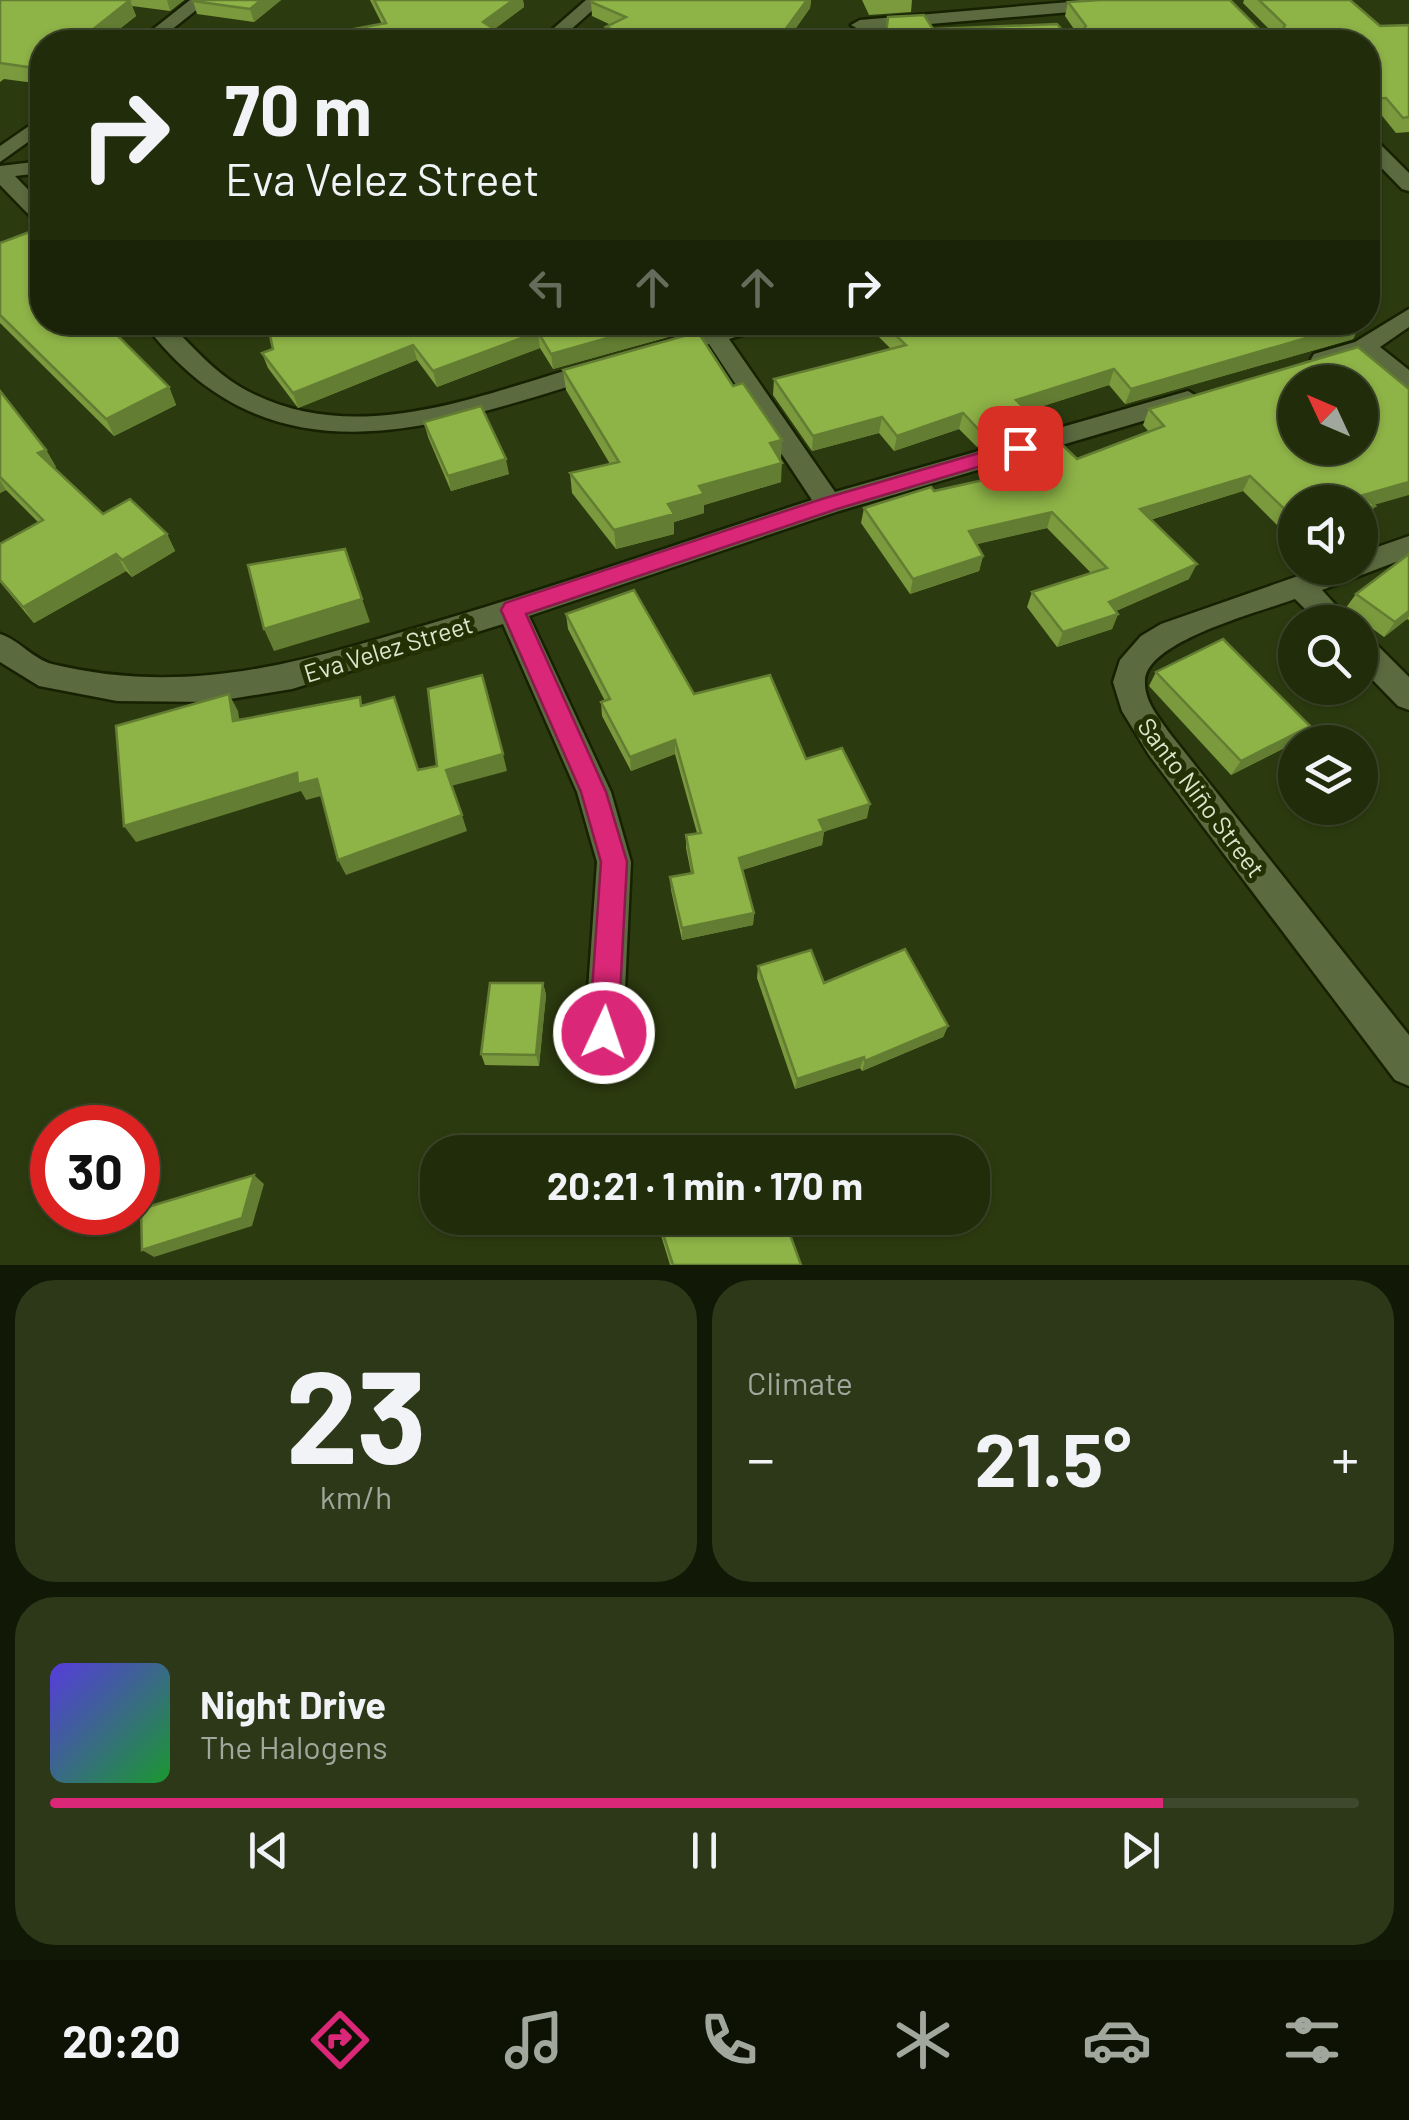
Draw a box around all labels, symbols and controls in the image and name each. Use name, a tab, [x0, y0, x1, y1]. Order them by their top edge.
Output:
text: 70 m	[225, 66, 372, 150]
icon: right	[60, 70, 190, 200]
text: Eva Velez Street	[225, 151, 540, 205]
icon: left	[520, 260, 575, 315]
icon: ahead	[625, 260, 680, 315]
icon: ahead	[730, 260, 785, 315]
icon: right	[835, 260, 890, 315]
north arrow	[1278, 365, 1378, 465]
map controls	[1278, 365, 1378, 825]
pin	[978, 406, 1063, 491]
icon: arrive	[993, 421, 1048, 476]
button: sound	[1278, 485, 1378, 585]
button: search	[1278, 605, 1378, 705]
street label: Eva Velez Street	[300, 608, 476, 688]
street label: Santo Niño Street	[1132, 711, 1272, 883]
button: layers	[1278, 725, 1378, 825]
position arrow	[552, 981, 656, 1085]
speed limit sign: 30	[30, 1105, 160, 1235]
text: 20:21 · 1 min · 170 m	[547, 1162, 863, 1208]
text: 23	[285, 1334, 427, 1490]
text: Climate	[747, 1363, 853, 1401]
text: 21.5°	[975, 1412, 1131, 1502]
text: −	[747, 1424, 775, 1490]
text: +	[1331, 1424, 1359, 1490]
text: km/h	[320, 1477, 392, 1515]
text: Night Drive	[200, 1681, 386, 1727]
text: The Halogens	[200, 1727, 388, 1765]
icon: previous	[241, 1823, 296, 1878]
icon: pause	[677, 1823, 732, 1878]
icon: next	[1113, 1823, 1168, 1878]
icon: directions	[305, 2005, 375, 2075]
icon: music	[499, 2005, 569, 2075]
icon: phone	[694, 2005, 764, 2075]
icon: climate	[888, 2005, 958, 2075]
icon: car	[1082, 2005, 1152, 2075]
icon: filters	[1277, 2005, 1347, 2075]
text: 20:20	[62, 2013, 180, 2067]

